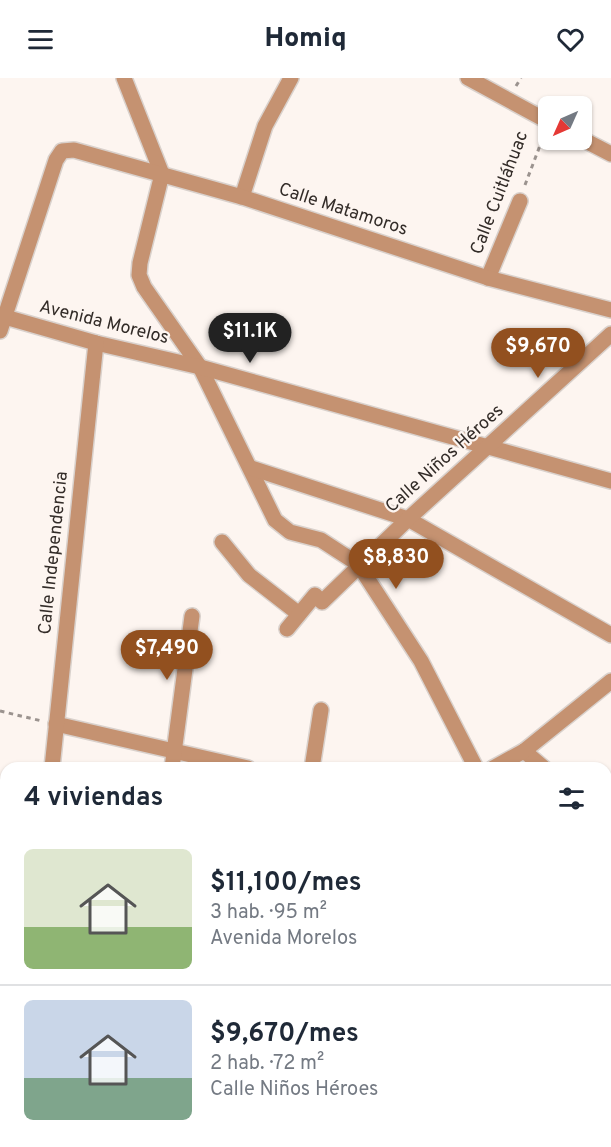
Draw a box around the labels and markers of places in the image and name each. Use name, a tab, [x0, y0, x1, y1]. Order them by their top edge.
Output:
pin: $11.1K	[201, 313, 299, 364]
pin: $9,670	[489, 328, 587, 379]
pin: $8,830	[347, 539, 445, 590]
pin: $7,490	[118, 630, 216, 681]

